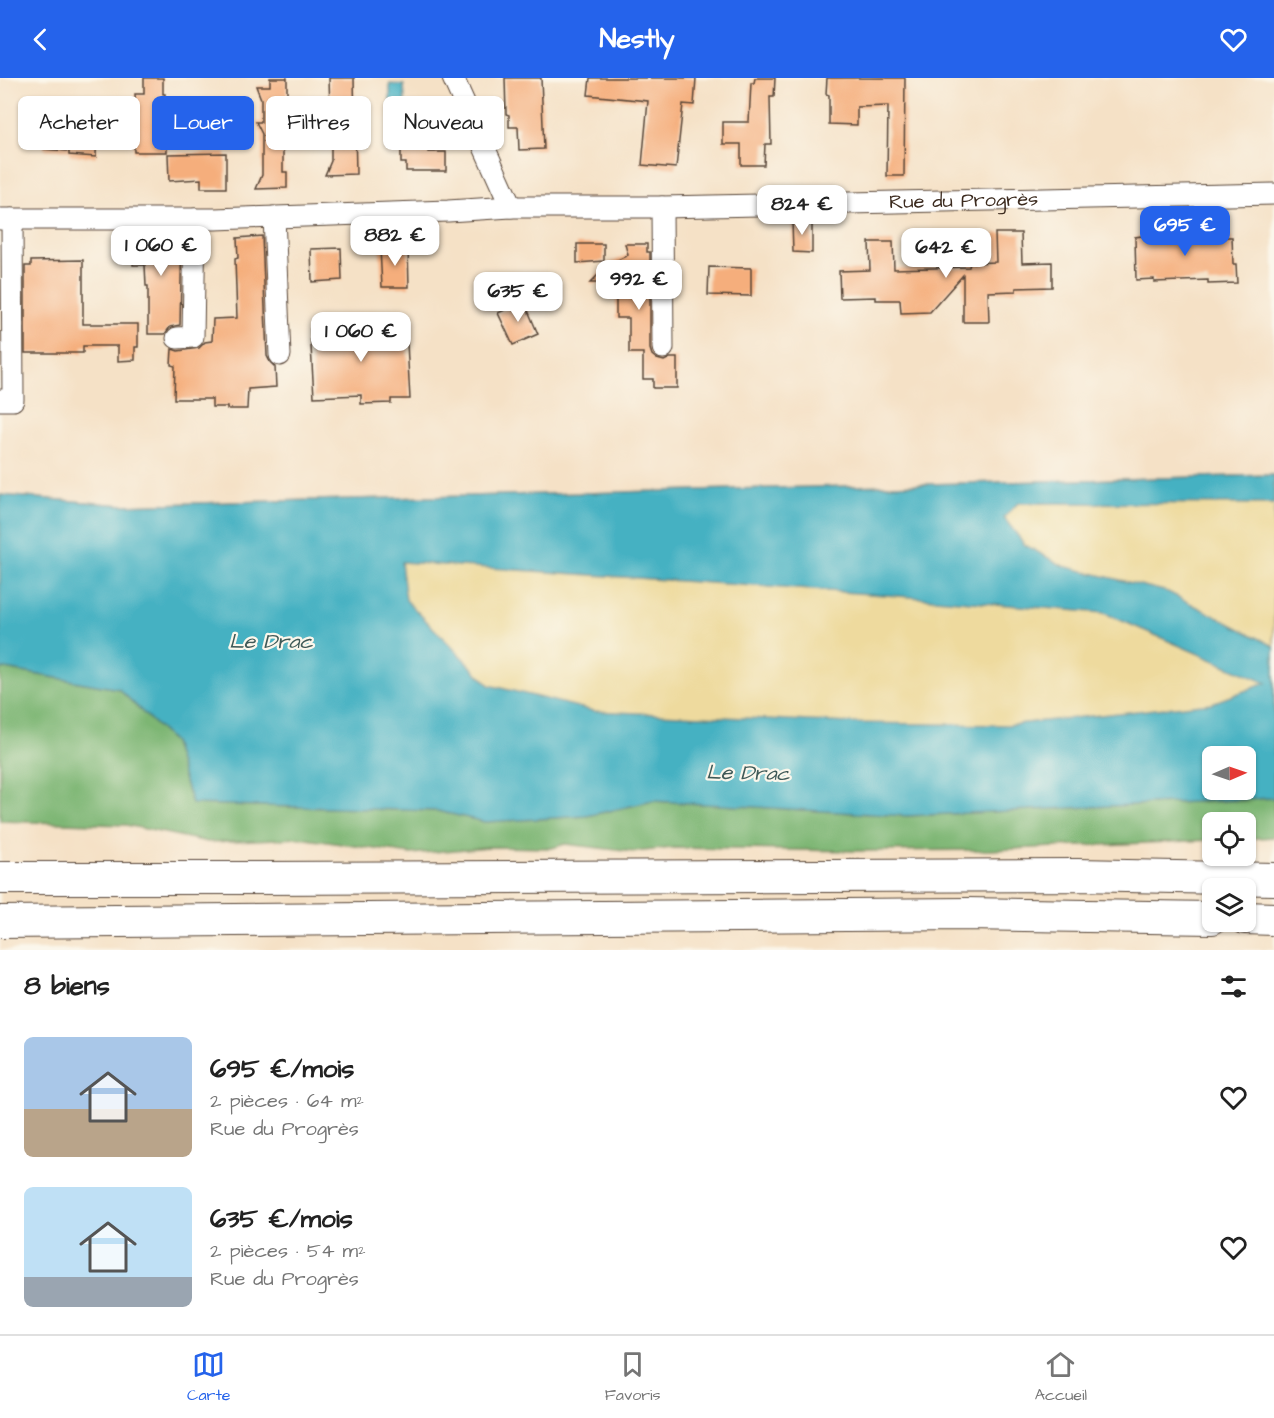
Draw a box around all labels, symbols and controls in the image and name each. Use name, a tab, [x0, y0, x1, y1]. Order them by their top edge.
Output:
text: Nestly	[599, 20, 675, 58]
icon: back	[24, 23, 57, 56]
icon: heart	[1217, 23, 1250, 56]
chip: Acheter	[18, 96, 140, 150]
chip: Louer	[152, 96, 254, 150]
chip: Filtres	[266, 96, 371, 150]
chip: Nouveau	[383, 96, 504, 150]
pin: 824 €	[760, 185, 844, 236]
street label: Rue du Progrès	[889, 185, 1038, 216]
text: 824 €	[771, 190, 833, 218]
pin: 695 €	[1143, 206, 1227, 257]
text: 695 €	[1154, 211, 1216, 239]
pin: 882 €	[353, 216, 437, 267]
text: 882 €	[364, 221, 426, 249]
pin: 1 060 €	[106, 226, 216, 277]
pin: 642 €	[904, 228, 988, 279]
text: 1 060 €	[125, 231, 197, 259]
text: 642 €	[915, 233, 977, 261]
pin: 992 €	[597, 260, 681, 311]
text: 992 €	[610, 265, 668, 293]
pin: 635 €	[476, 272, 560, 323]
text: 635 €	[488, 277, 548, 305]
pin: 1 060 €	[306, 312, 416, 363]
text: 1 060 €	[325, 317, 397, 345]
water label: Le Drac	[229, 627, 313, 656]
north arrow	[1202, 746, 1256, 800]
map controls	[1202, 746, 1256, 932]
water label: Le Drac	[706, 758, 791, 788]
button: locate	[1202, 812, 1256, 866]
button: layers	[1202, 878, 1256, 932]
text: 8 biens	[24, 968, 110, 1004]
icon: filters	[1217, 970, 1250, 1003]
text: 695 €/mois	[210, 1051, 354, 1087]
icon: home	[72, 1061, 144, 1133]
icon: heart	[1217, 1081, 1250, 1114]
text: 2 pièces · 64 m²	[210, 1087, 364, 1115]
text: Rue du Progrès	[210, 1115, 359, 1143]
text: 635 €/mois	[210, 1201, 353, 1237]
icon: home	[72, 1211, 144, 1283]
icon: heart	[1217, 1231, 1250, 1264]
text: 2 pièces · 54 m²	[210, 1237, 366, 1265]
text: Rue du Progrès	[210, 1265, 359, 1293]
tab: Carte	[187, 1348, 231, 1406]
tab: Favoris	[605, 1348, 661, 1406]
tab: Accueil	[1035, 1348, 1087, 1406]

